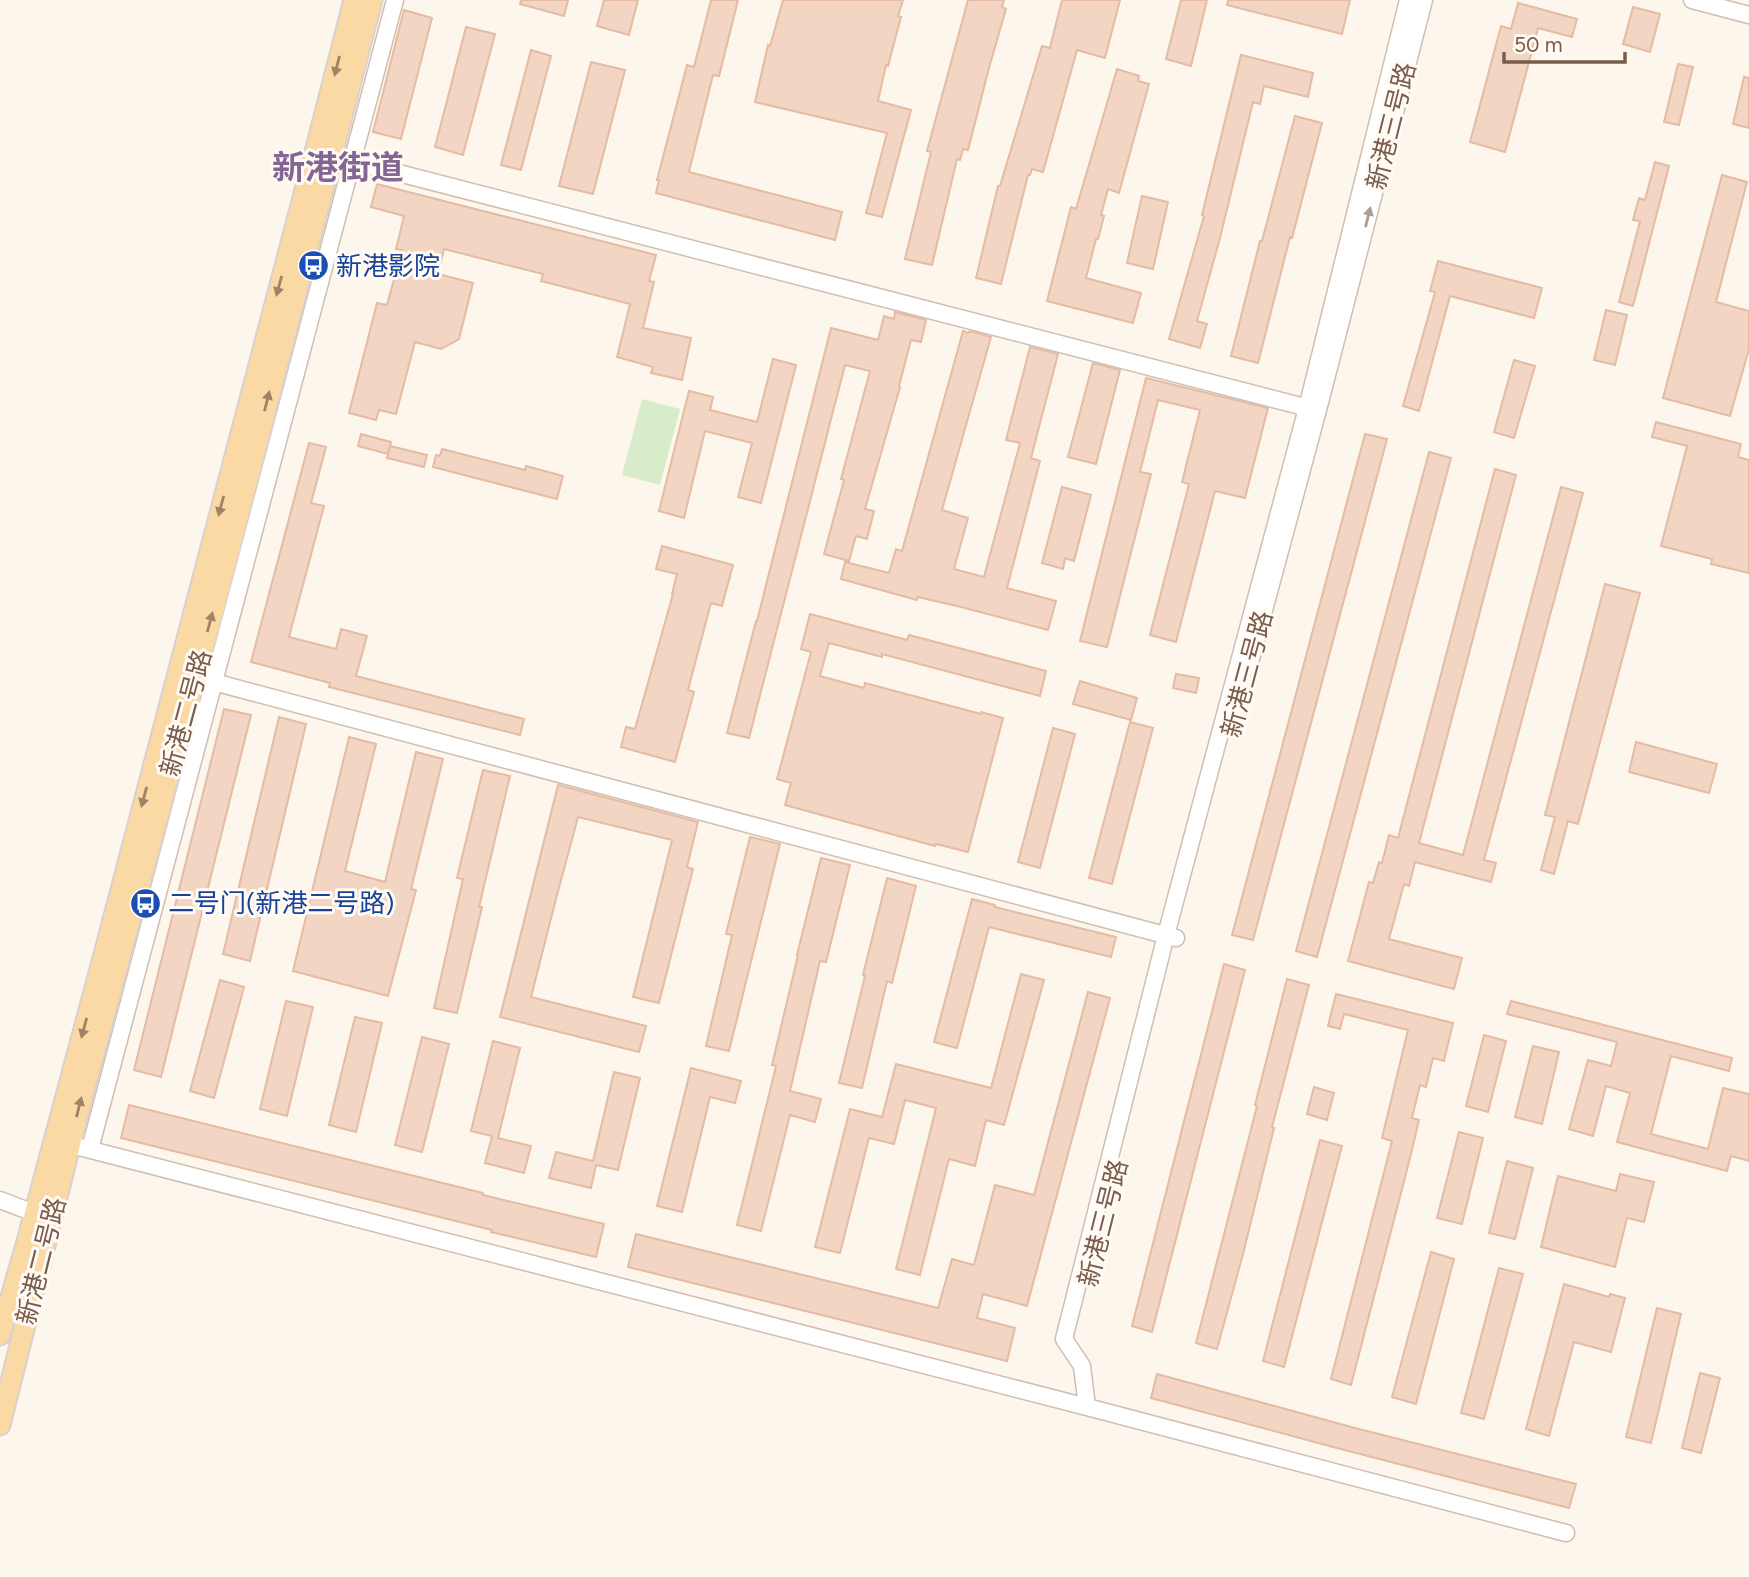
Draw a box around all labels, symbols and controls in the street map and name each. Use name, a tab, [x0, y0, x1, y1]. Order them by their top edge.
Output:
scale bar	[1504, 21, 1625, 65]
text: 50 m	[1514, 32, 1563, 57]
one-way arrow	[331, 55, 342, 77]
street label: 新港三号路	[1360, 59, 1422, 193]
district label: 新港街道	[272, 148, 404, 187]
one-way arrow	[1363, 205, 1374, 227]
bus stop icon: 新港影院	[296, 249, 330, 283]
place label: 新港影院	[336, 250, 440, 282]
one-way arrow	[274, 276, 284, 297]
one-way arrow	[262, 390, 273, 412]
one-way arrow	[215, 495, 226, 517]
street label: 新港三号路	[1215, 607, 1279, 741]
one-way arrow	[205, 611, 216, 633]
street label: 新港二号路	[154, 646, 218, 780]
one-way arrow	[138, 786, 149, 808]
bus stop icon: 二号门(新港二号路)	[128, 886, 162, 920]
place label: 二号门(新港二号路)	[168, 887, 394, 919]
one-way arrow	[78, 1017, 89, 1039]
one-way arrow	[74, 1096, 85, 1118]
street label: 新港三号路	[1072, 1156, 1134, 1290]
street label: 新港二号路	[10, 1194, 72, 1328]

